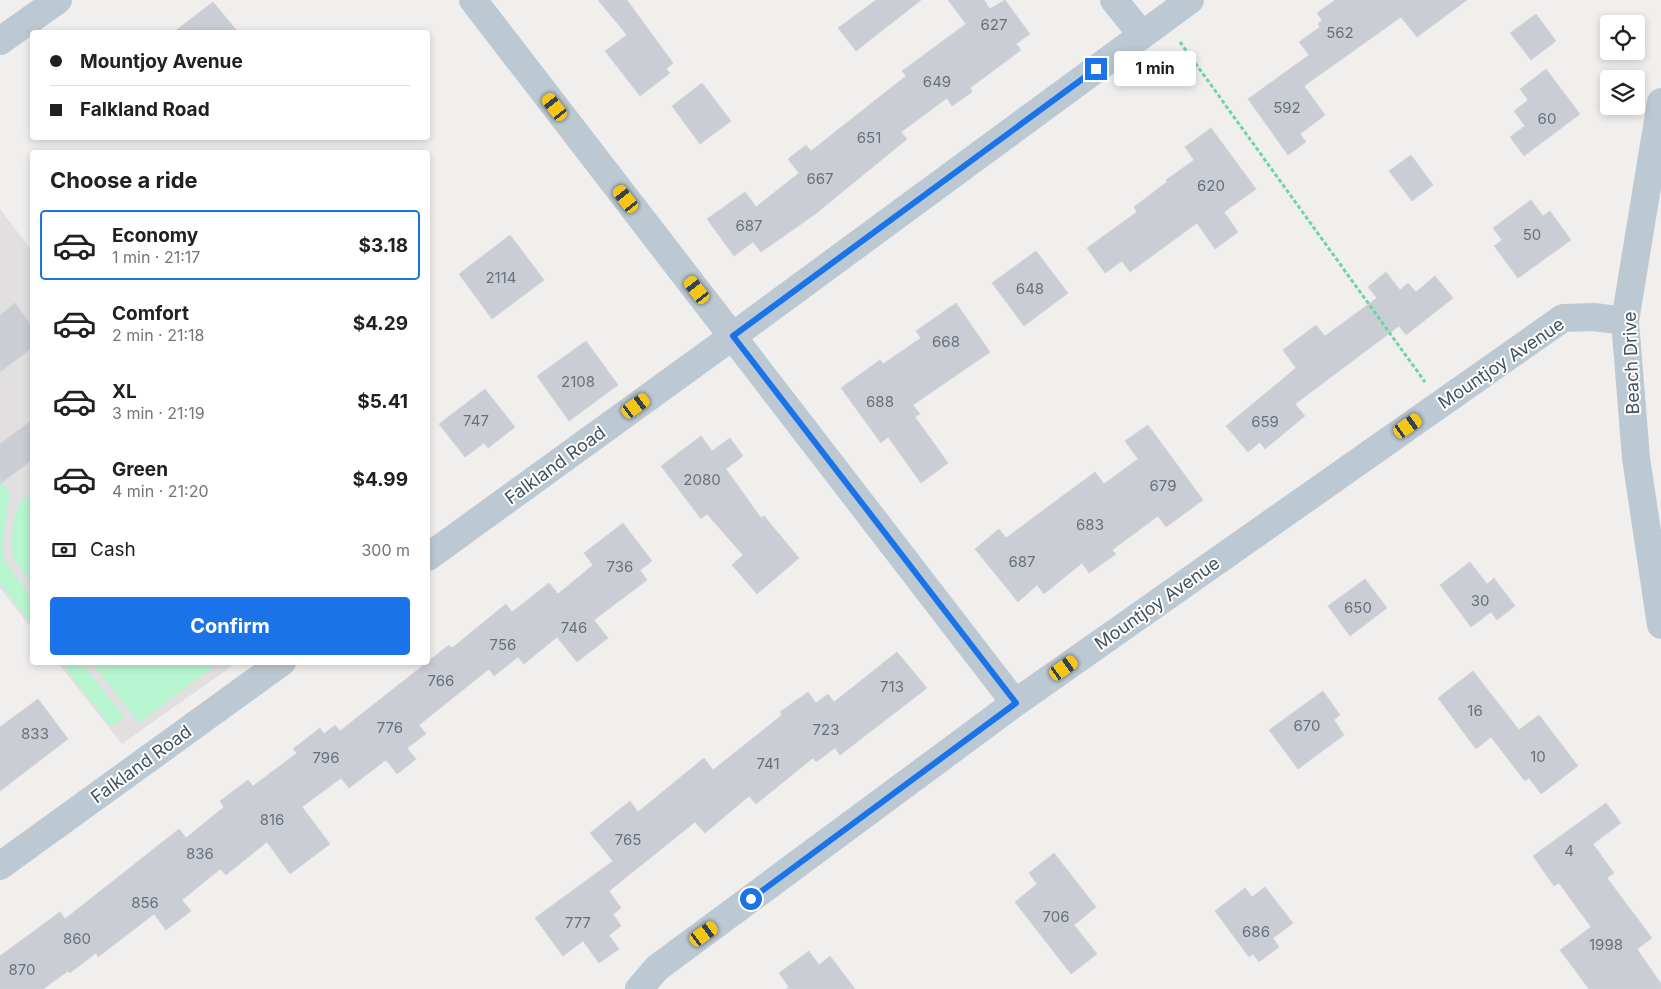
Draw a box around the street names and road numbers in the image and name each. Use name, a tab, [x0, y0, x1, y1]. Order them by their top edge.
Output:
street label: Beach Drive	[1619, 311, 1643, 415]
street label: Mountjoy Avenue	[1434, 313, 1568, 413]
street label: Falkland Road	[501, 421, 609, 509]
street label: Mountjoy Avenue	[1091, 552, 1223, 654]
street label: Falkland Road	[87, 720, 195, 808]

